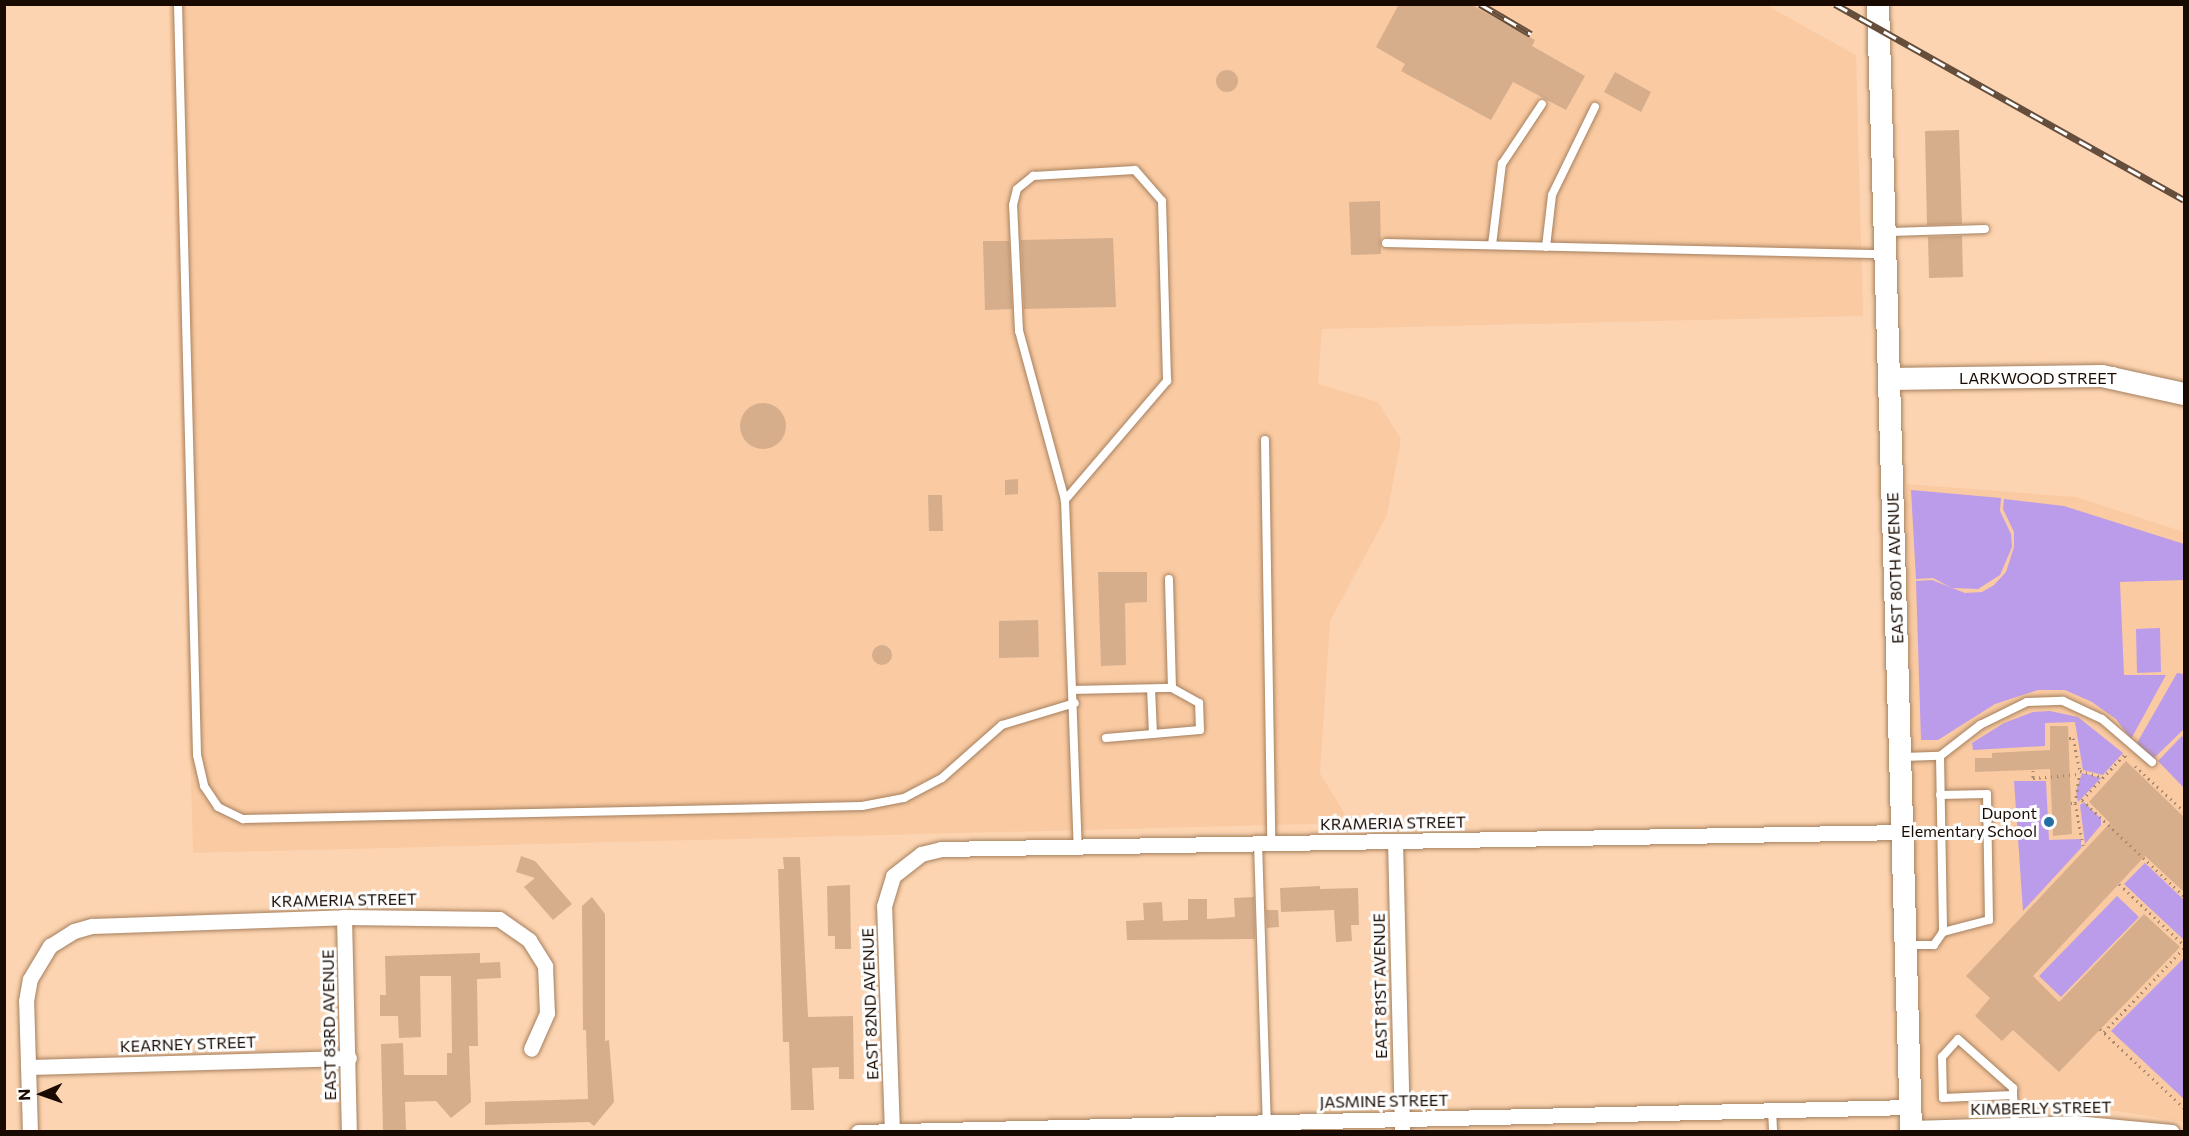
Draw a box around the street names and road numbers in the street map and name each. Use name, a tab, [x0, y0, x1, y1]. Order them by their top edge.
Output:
street label: LARKWOOD STREET	[1959, 368, 2117, 388]
street label: EAST 80TH AVENUE	[1883, 492, 1907, 644]
street label: KRAMERIA STREET	[1320, 812, 1466, 834]
street label: KRAMERIA STREET	[271, 889, 417, 911]
street label: EAST 81ST AVENUE	[1369, 913, 1391, 1059]
street label: EAST 82ND AVENUE	[858, 928, 882, 1080]
street label: EAST 83RD AVENUE	[318, 949, 340, 1101]
street label: KEARNEY STREET	[119, 1032, 257, 1056]
street label: JASMINE STREET	[1319, 1090, 1449, 1112]
street label: KIMBERLY STREET	[1970, 1097, 2112, 1119]

